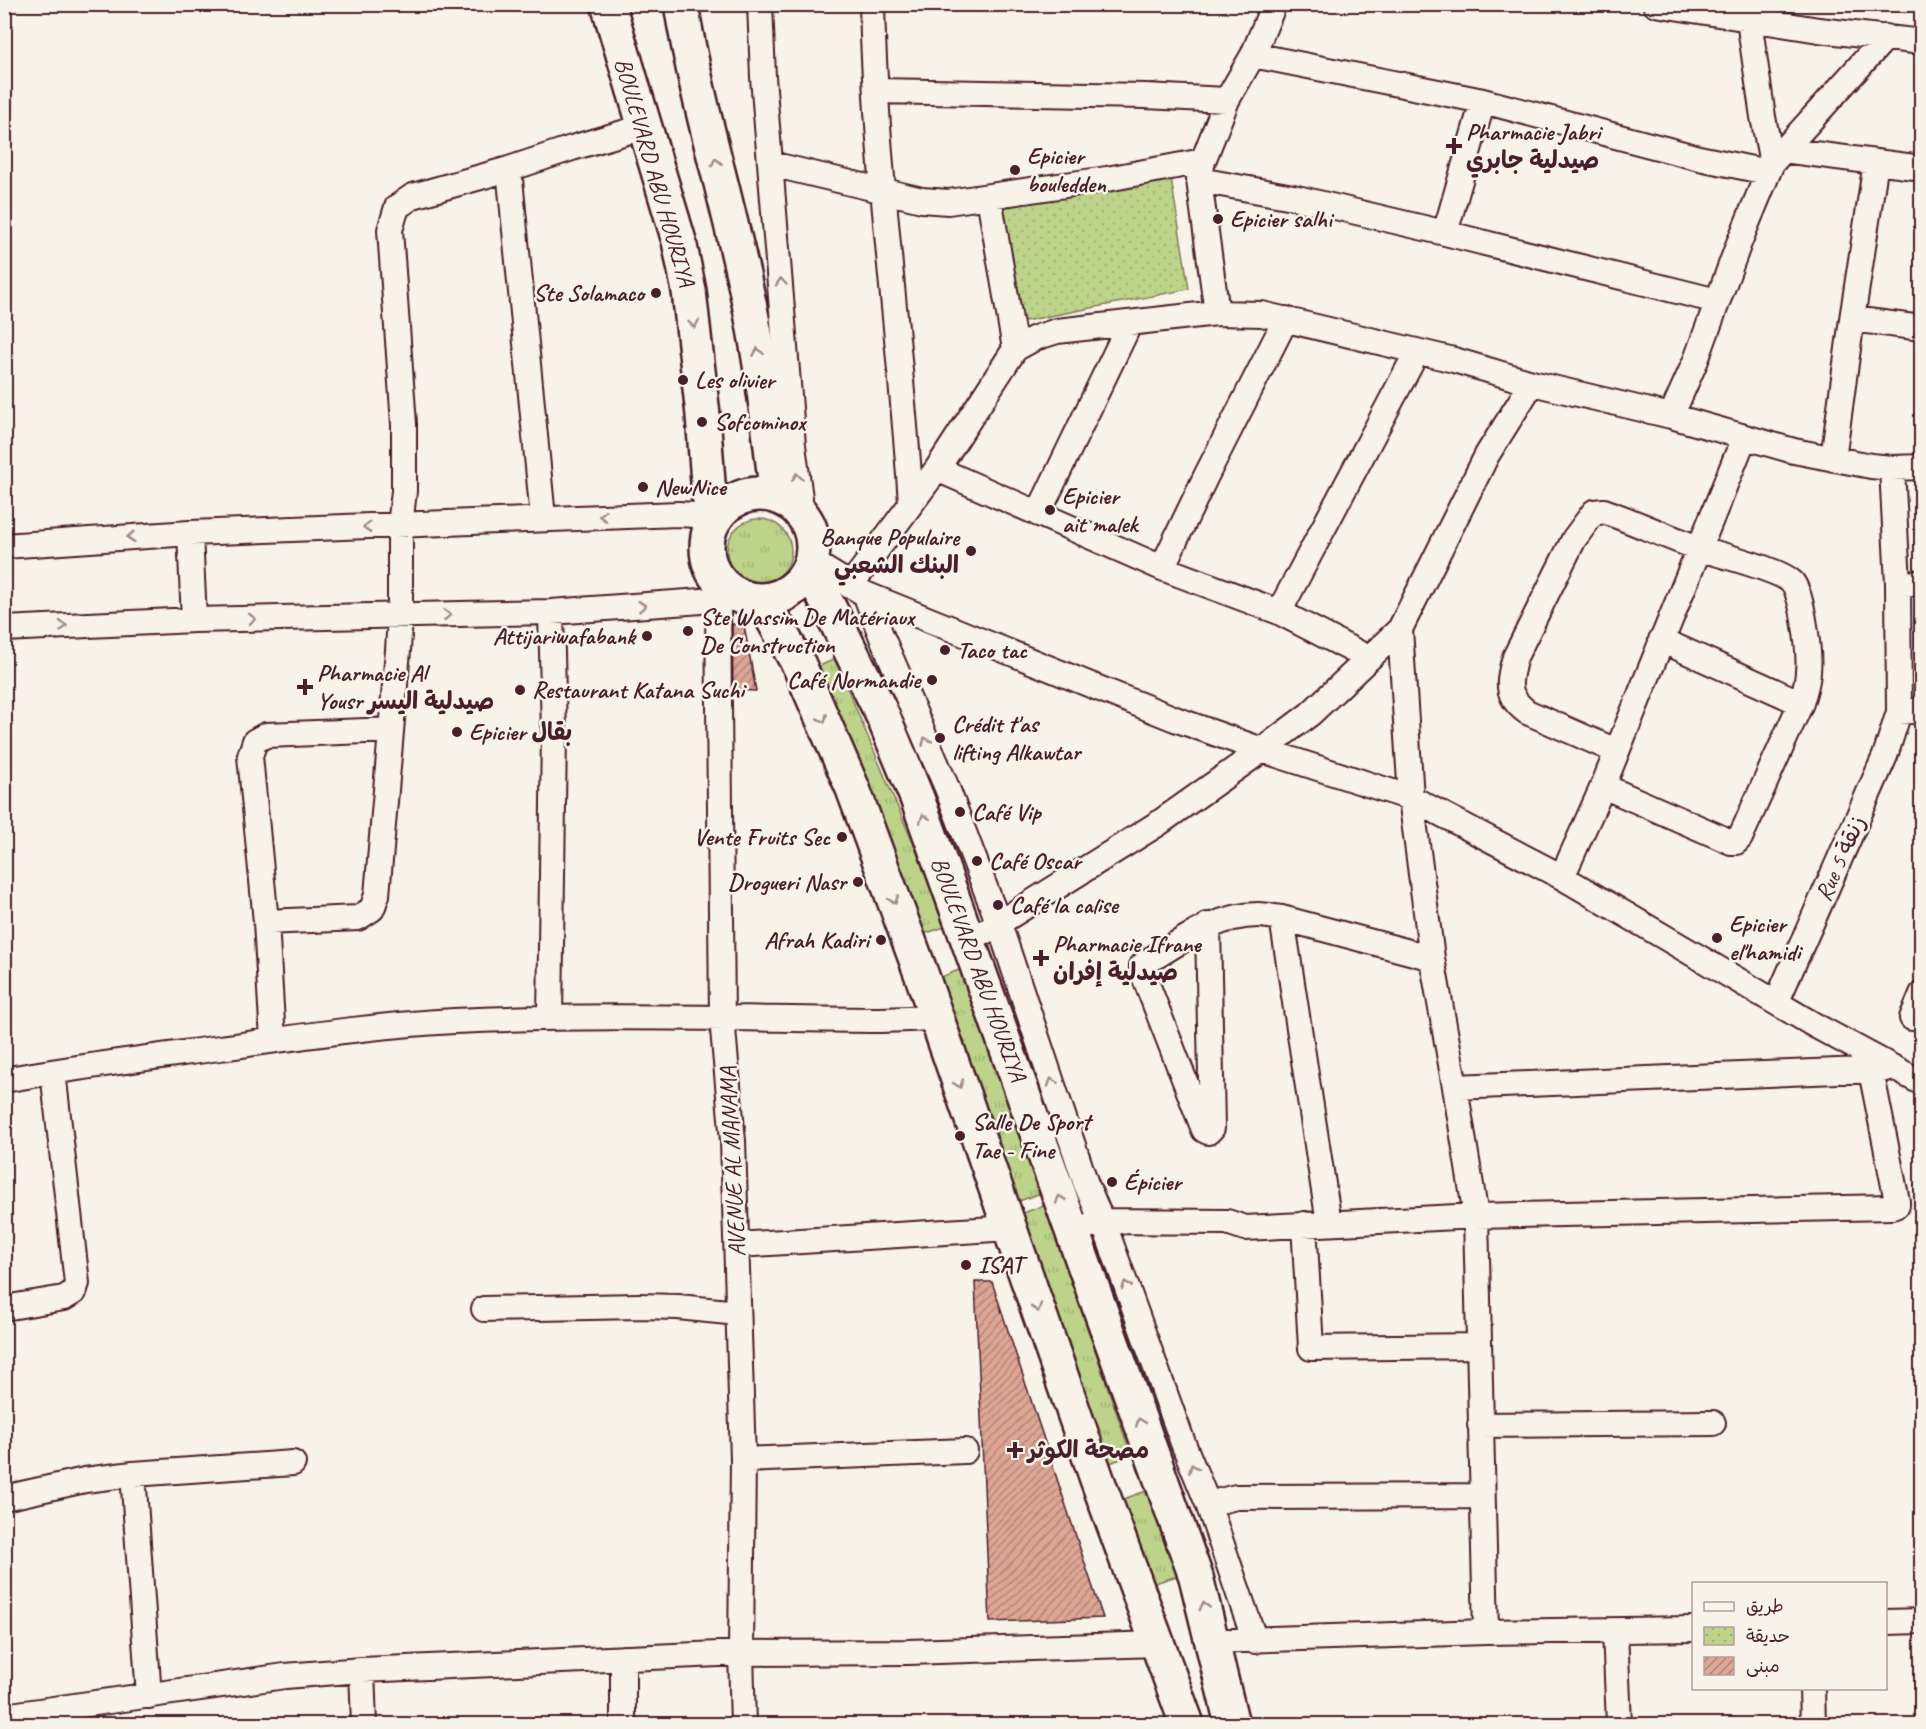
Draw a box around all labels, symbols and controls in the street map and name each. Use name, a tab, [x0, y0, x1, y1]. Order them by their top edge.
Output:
street label: BOULEVARD ABU HOURIYA	[608, 54, 702, 291]
place label: Pharmacie Jabri صيدلية جابري	[1466, 117, 1604, 178]
marker: Pharmacie Jabri صيدلية جابري	[1447, 139, 1461, 153]
place label: Epicier bouledden	[1027, 141, 1107, 199]
one-way arrow	[710, 157, 723, 167]
marker: Epicier bouledden	[1008, 163, 1022, 177]
place label: Epicier salhi	[1230, 204, 1335, 234]
marker: Epicier salhi	[1211, 212, 1225, 226]
place label: Ste Solamaco	[533, 278, 646, 308]
one-way arrow	[775, 278, 788, 287]
marker: Ste Solamaco	[649, 286, 663, 300]
one-way arrow	[687, 320, 699, 329]
one-way arrow	[752, 348, 765, 358]
place label: Les olivier	[695, 365, 777, 395]
marker: Les olivier	[676, 373, 690, 387]
place label: Sofcominox	[714, 407, 808, 437]
marker: Sofcominox	[695, 415, 709, 429]
place label: NewNice	[655, 472, 728, 502]
one-way arrow	[792, 473, 804, 482]
marker: NewNice	[636, 480, 650, 494]
place label: Epicier ait malek	[1062, 481, 1139, 539]
marker: Epicier ait malek	[1043, 503, 1057, 517]
one-way arrow	[599, 510, 608, 523]
one-way arrow	[362, 521, 371, 533]
place label: Banque Populaire البنك الشعبي	[820, 522, 961, 586]
one-way arrow	[127, 530, 136, 543]
marker: Banque Populaire البنك الشعبي	[964, 544, 978, 558]
one-way arrow	[637, 599, 646, 612]
place label: Ste Wassim De Matériaux De Construction	[700, 602, 917, 660]
one-way arrow	[443, 609, 452, 622]
one-way arrow	[248, 613, 257, 625]
one-way arrow	[58, 619, 67, 632]
place label: Attijariwafabank	[493, 621, 637, 651]
marker: Ste Wassim De Matériaux De Construction	[681, 624, 695, 638]
marker: Attijariwafabank	[640, 629, 654, 643]
place label: Taco tac	[957, 635, 1028, 665]
marker: Taco tac	[938, 643, 952, 657]
place label: Pharmacie Al Yousr صيدلية اليسر	[317, 658, 494, 716]
place label: Café Normandie	[787, 665, 922, 695]
marker: Café Normandie	[925, 673, 939, 687]
place label: Restaurant Katana Suchi	[532, 675, 747, 705]
marker: Pharmacie Al Yousr صيدلية اليسر	[298, 680, 312, 694]
marker: Restaurant Katana Suchi	[513, 683, 527, 697]
place label: Crédit t'as lifting Alkawtar	[952, 709, 1083, 767]
one-way arrow	[816, 712, 828, 723]
place label: Epicier بقال	[469, 717, 572, 747]
marker: Epicier بقال	[450, 725, 464, 739]
marker: Crédit t'as lifting Alkawtar	[933, 731, 947, 745]
one-way arrow	[922, 737, 934, 748]
place label: Café Vip	[972, 797, 1042, 827]
marker: Café Vip	[953, 805, 967, 819]
street label: Rue 5 زنقة	[1808, 811, 1872, 905]
one-way arrow	[919, 813, 932, 823]
place label: Vente Fruits Sec	[694, 822, 831, 852]
marker: Vente Fruits Sec	[835, 830, 849, 844]
place label: Café Oscar	[989, 846, 1083, 876]
street label: BOULEVARD ABU HOURIYA	[925, 853, 1034, 1086]
marker: Café Oscar	[970, 854, 984, 868]
place label: Drogueri Nasr	[728, 867, 848, 897]
marker: Drogueri Nasr	[851, 875, 865, 889]
place label: Café la calise	[1010, 890, 1120, 920]
one-way arrow	[886, 894, 899, 905]
marker: Café la calise	[991, 898, 1005, 912]
place label: Epicier el'hamidi	[1729, 909, 1803, 967]
place label: Afrah Kadiri	[764, 925, 872, 955]
place label: Pharmacie Ifrane صيدلية إفران	[1053, 929, 1202, 987]
marker: Epicier el'hamidi	[1710, 931, 1724, 945]
marker: Afrah Kadiri	[874, 933, 888, 947]
marker: Pharmacie Ifrane صيدلية إفران	[1034, 951, 1048, 965]
street label: AVENUE AL MANAMA	[712, 1065, 752, 1258]
one-way arrow	[1046, 1077, 1059, 1088]
one-way arrow	[951, 1078, 964, 1089]
place label: Salle De Sport Tae - Fine	[972, 1107, 1094, 1165]
marker: Salle De Sport Tae - Fine	[953, 1129, 967, 1143]
place label: Épicier	[1124, 1167, 1183, 1197]
marker: Épicier	[1105, 1175, 1119, 1189]
one-way arrow	[1055, 1194, 1067, 1205]
place label: ISAT	[978, 1250, 1028, 1280]
marker: ISAT	[959, 1258, 973, 1272]
one-way arrow	[1120, 1280, 1133, 1290]
one-way arrow	[1030, 1302, 1043, 1313]
one-way arrow	[1135, 1417, 1148, 1428]
place label: مصحة الكوثر	[1026, 1435, 1149, 1465]
marker: مصحة الكوثر	[1006, 1441, 1024, 1459]
one-way arrow	[1188, 1463, 1200, 1474]
legend	[1692, 1582, 1887, 1690]
text: طريق	[1746, 1595, 1784, 1617]
one-way arrow	[1198, 1602, 1211, 1612]
text: حديقة	[1746, 1625, 1790, 1647]
text: مبنى	[1746, 1655, 1780, 1677]

